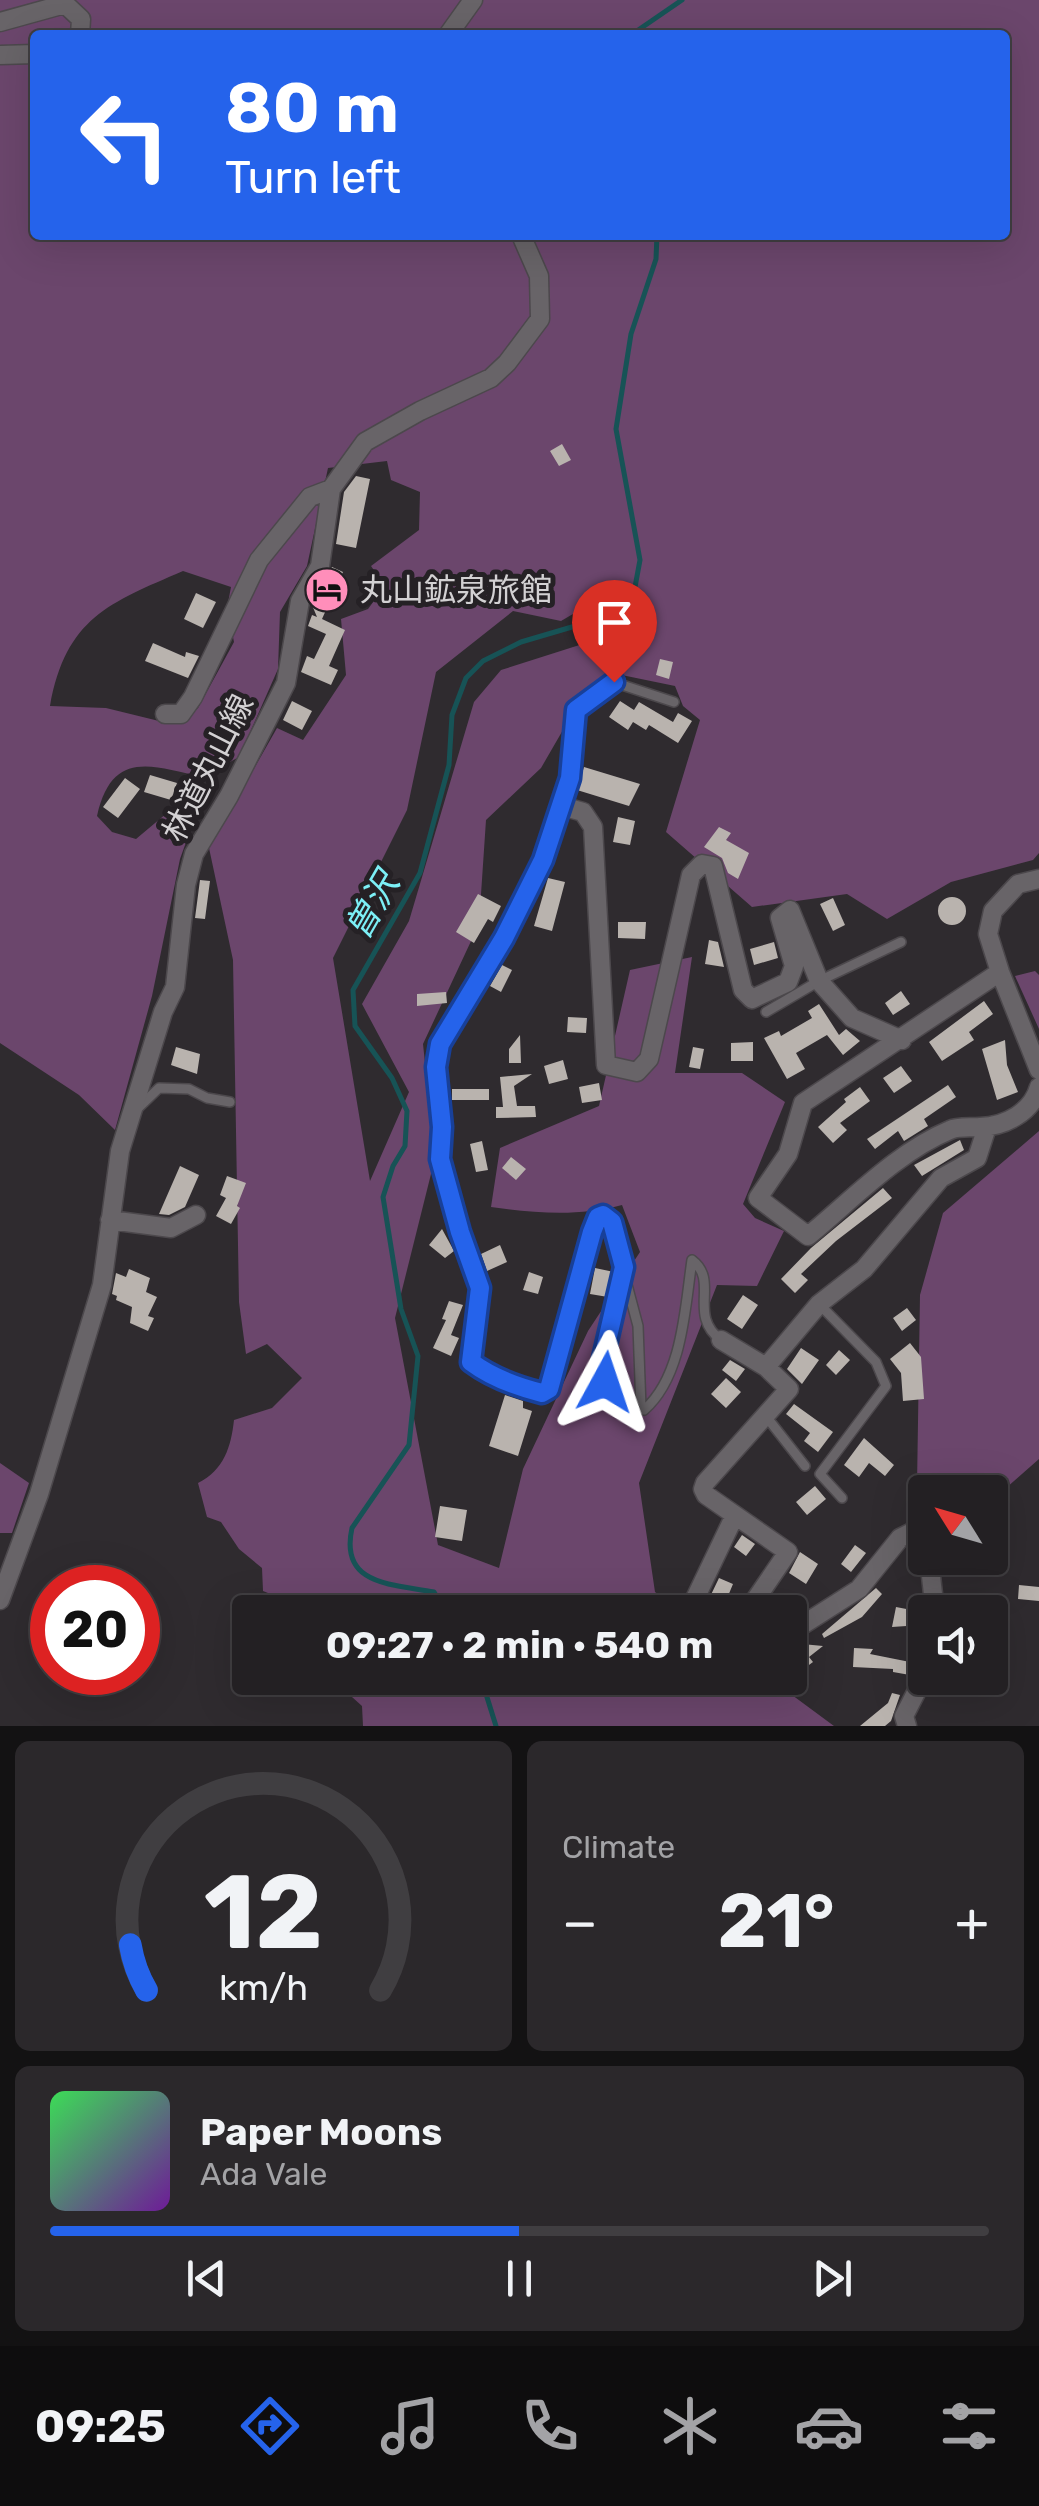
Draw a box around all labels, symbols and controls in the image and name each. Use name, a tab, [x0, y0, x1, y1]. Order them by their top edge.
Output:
text: 80 m	[225, 67, 399, 150]
icon: left	[60, 70, 190, 200]
text: Turn left	[225, 151, 401, 204]
hotel icon: 丸山鉱泉旅館	[304, 567, 350, 613]
place label: 丸山鉱泉旅館	[360, 571, 552, 609]
pin	[572, 580, 657, 683]
icon: arrive	[587, 595, 642, 650]
street label: 林道丸山線	[155, 688, 261, 848]
water label: 曽沢	[336, 862, 410, 947]
position arrow	[553, 1330, 657, 1434]
north arrow	[908, 1475, 1008, 1575]
map controls	[908, 1475, 1008, 1695]
speed limit sign: 20	[30, 1565, 160, 1695]
button: sound	[908, 1595, 1008, 1695]
text: 09:27 · 2 min · 540 m	[326, 1622, 713, 1668]
text: Climate	[562, 1828, 675, 1866]
text: 12	[204, 1851, 323, 1974]
text: 21°	[718, 1877, 835, 1966]
text: −	[562, 1890, 598, 1955]
text: +	[955, 1890, 989, 1955]
text: km/h	[219, 1967, 308, 2009]
text: Paper Moons	[200, 2109, 442, 2155]
text: Ada Vale	[200, 2155, 327, 2193]
icon: previous	[179, 2251, 234, 2306]
icon: pause	[492, 2251, 547, 2306]
icon: next	[805, 2251, 860, 2306]
icon: directions	[235, 2391, 305, 2461]
icon: music	[375, 2391, 445, 2461]
icon: phone	[515, 2391, 585, 2461]
icon: climate	[655, 2391, 725, 2461]
icon: car	[794, 2391, 864, 2461]
icon: filters	[934, 2391, 1004, 2461]
text: 09:25	[35, 2400, 166, 2453]

